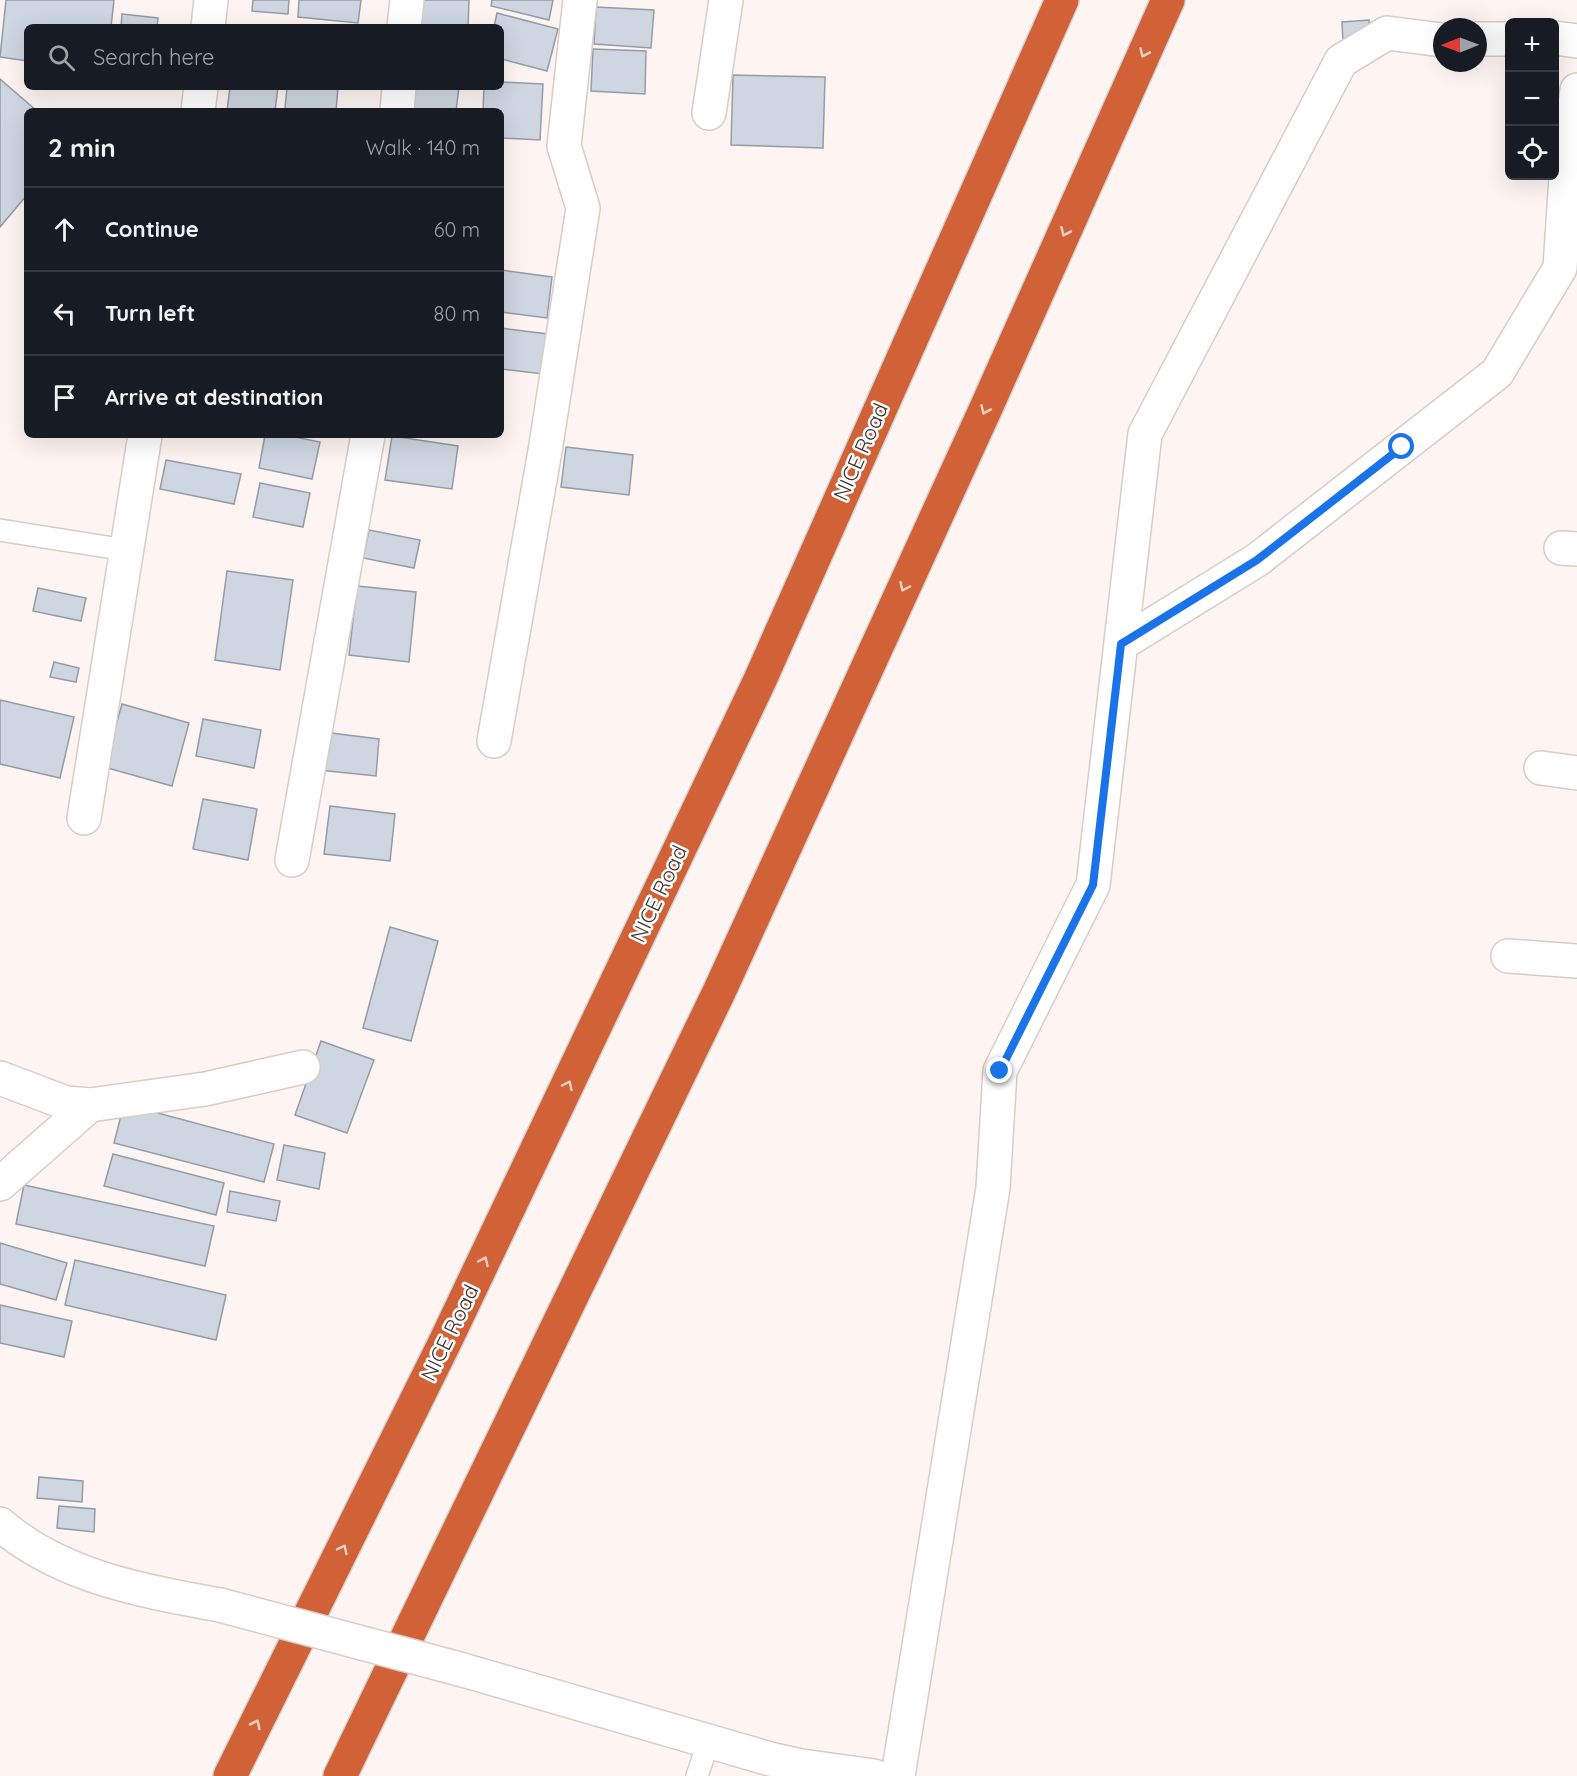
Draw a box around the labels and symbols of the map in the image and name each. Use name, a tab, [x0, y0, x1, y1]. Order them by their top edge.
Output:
north arrow	[1433, 18, 1487, 72]
one-way arrow	[1139, 47, 1151, 58]
one-way arrow	[1060, 225, 1072, 236]
street label: NICE Road	[827, 399, 893, 504]
one-way arrow	[981, 403, 993, 414]
route start	[1388, 433, 1414, 459]
one-way arrow	[900, 581, 912, 592]
street label: NICE Road	[624, 841, 692, 946]
route end	[986, 1057, 1012, 1083]
one-way arrow	[560, 1080, 572, 1091]
one-way arrow	[477, 1256, 489, 1267]
street label: NICE Road	[415, 1280, 484, 1385]
one-way arrow	[336, 1545, 347, 1555]
one-way arrow	[249, 1719, 261, 1730]

